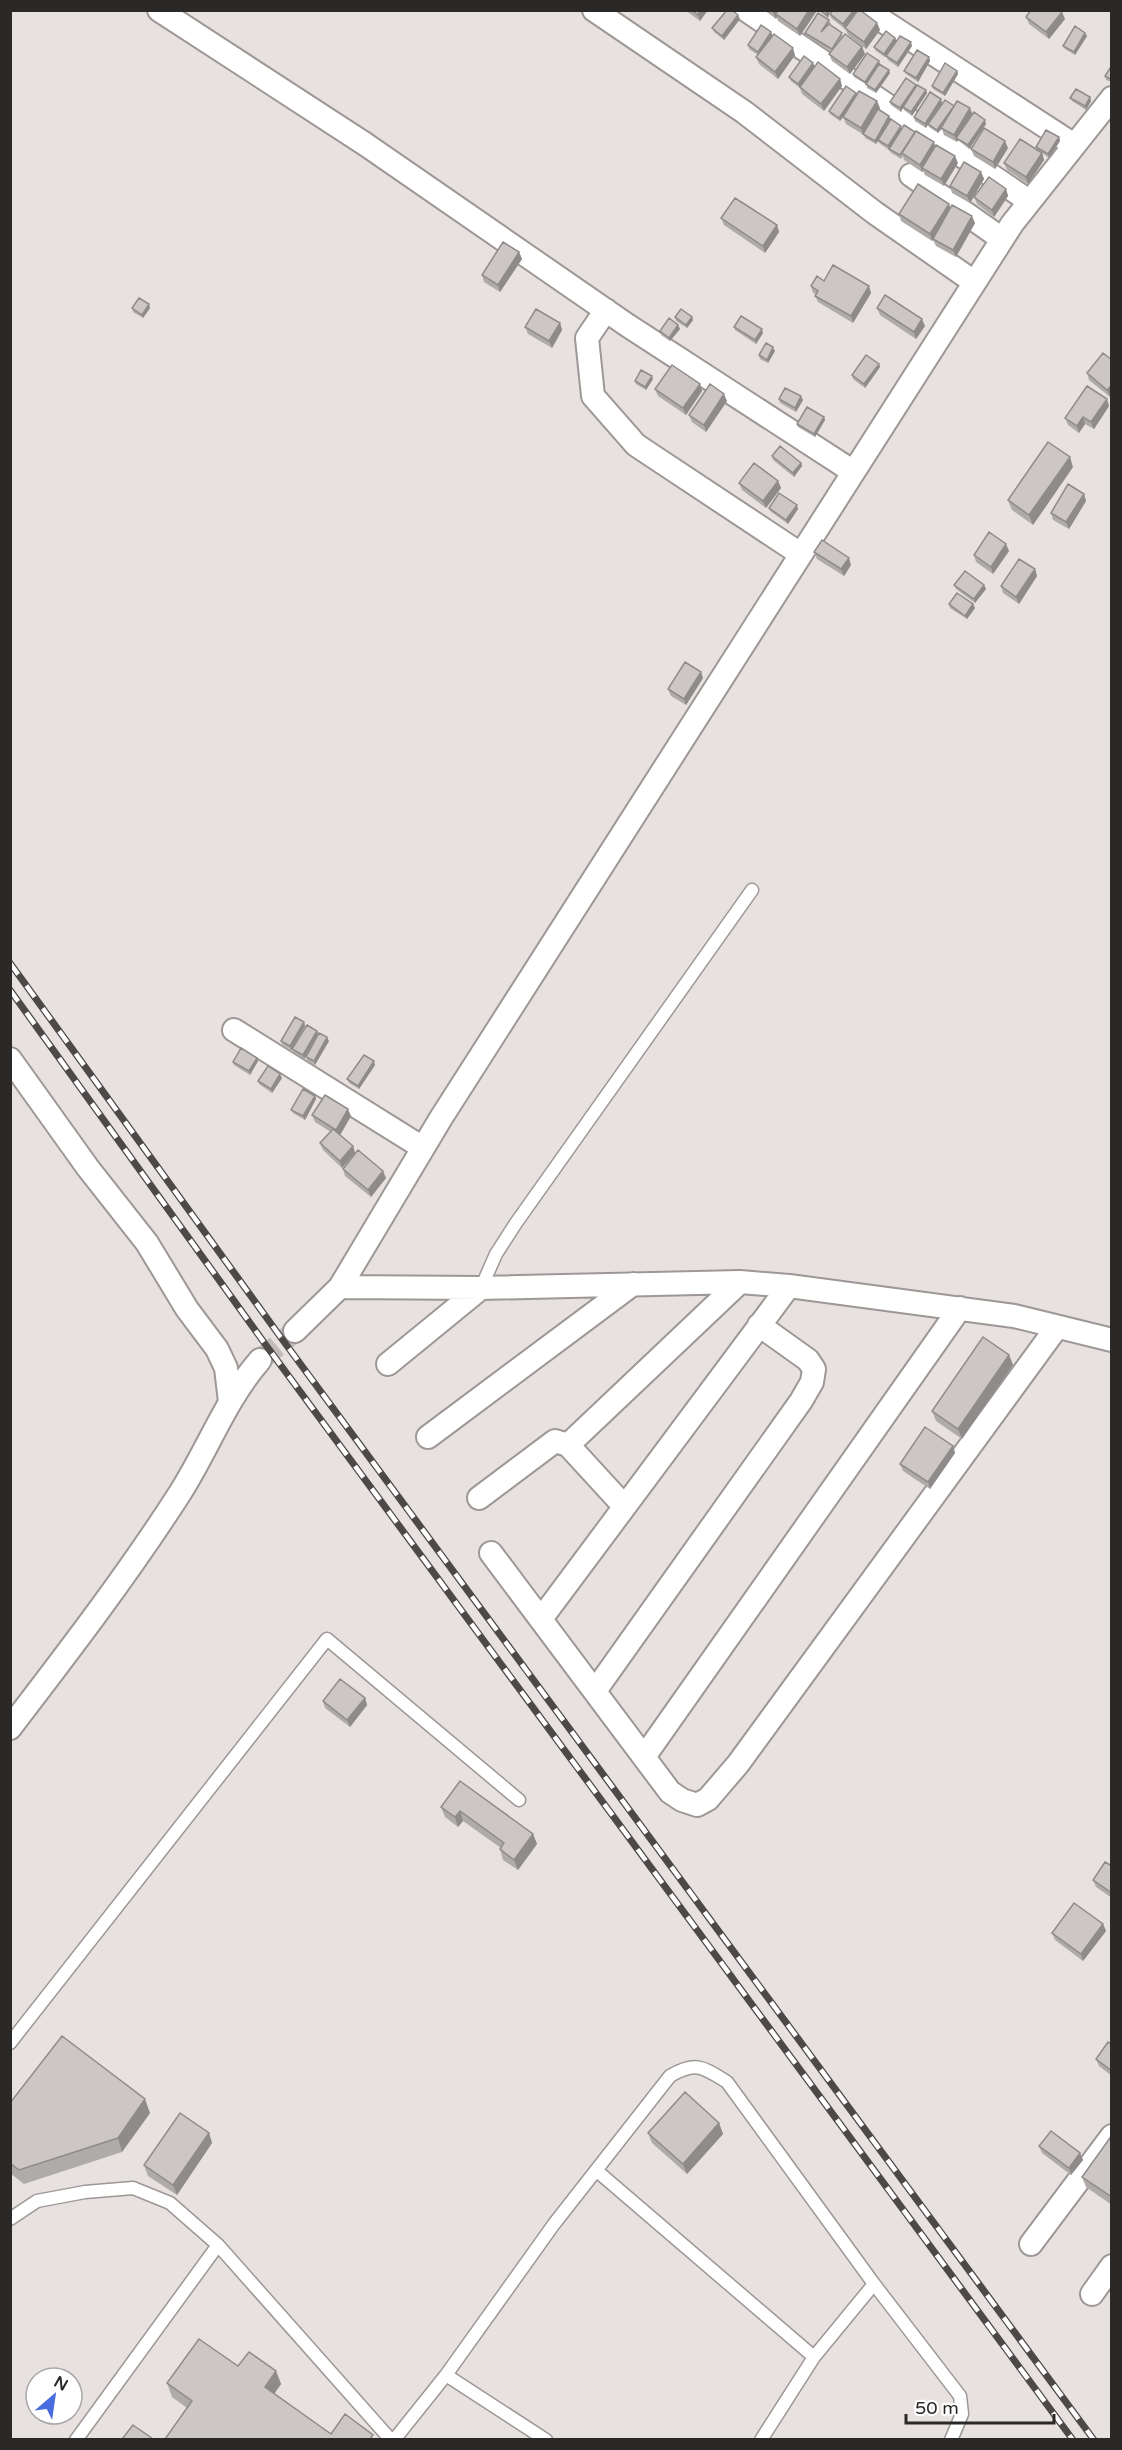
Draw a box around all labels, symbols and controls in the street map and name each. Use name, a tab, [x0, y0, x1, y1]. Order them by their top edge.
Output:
north arrow	[24, 2366, 84, 2426]
text: N	[50, 2372, 71, 2396]
scale bar	[906, 2387, 1054, 2425]
text: 50 m	[915, 2397, 959, 2419]

